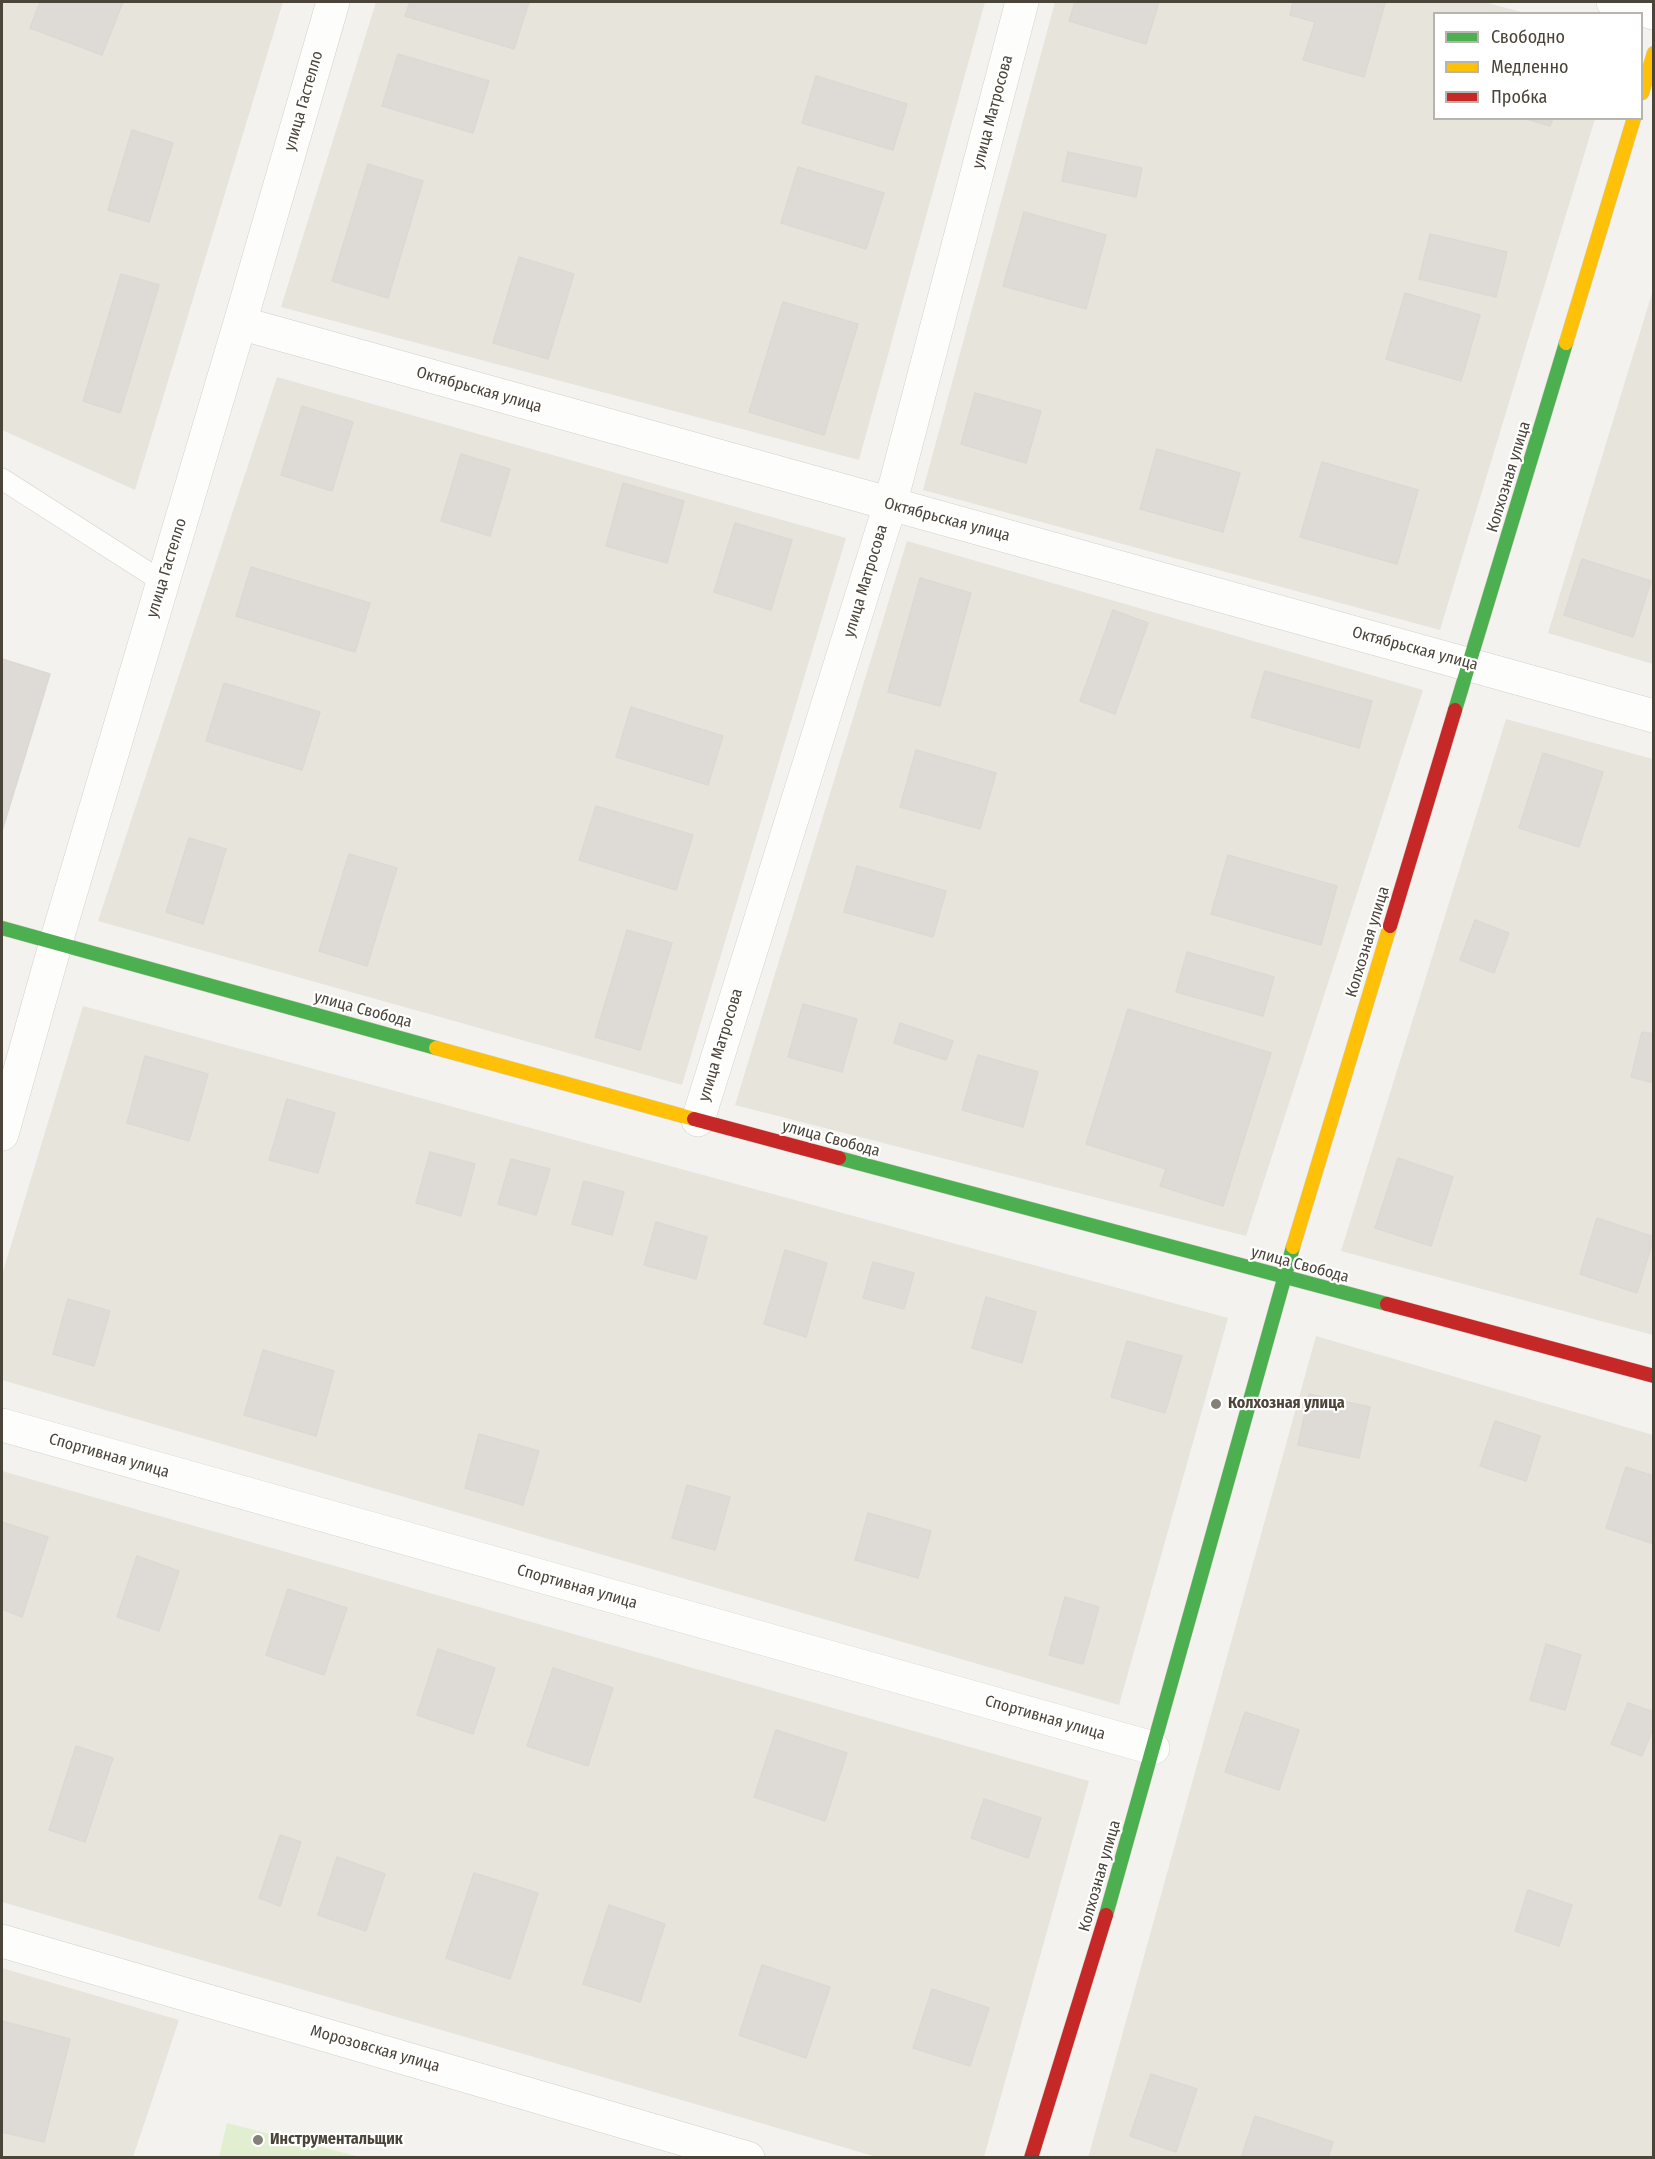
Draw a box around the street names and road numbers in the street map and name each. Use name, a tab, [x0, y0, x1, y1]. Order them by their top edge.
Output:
street label: улица Гастелло	[281, 49, 327, 153]
street label: улица Матросова	[969, 53, 1017, 171]
street label: Октябрьская улица	[414, 363, 544, 417]
street label: Колхозная улица	[1483, 419, 1535, 535]
street label: Октябрьская улица	[882, 494, 1012, 546]
street label: улица Гастелло	[143, 516, 191, 620]
street label: улица Матросова	[840, 522, 892, 640]
street label: Октябрьская улица	[1350, 623, 1480, 675]
street label: Колхозная улица	[1342, 884, 1394, 1000]
street label: улица Матросова	[695, 986, 747, 1104]
street label: улица Свобода	[312, 988, 414, 1032]
street label: улица Свобода	[780, 1117, 882, 1161]
street label: улица Свобода	[1249, 1243, 1351, 1287]
street label: Спортивная улица	[47, 1430, 171, 1482]
street label: Спортивная улица	[515, 1561, 639, 1613]
street label: Спортивная улица	[983, 1692, 1107, 1744]
street label: Колхозная улица	[1075, 1818, 1125, 1934]
street label: Морозовская улица	[308, 2021, 442, 2077]

